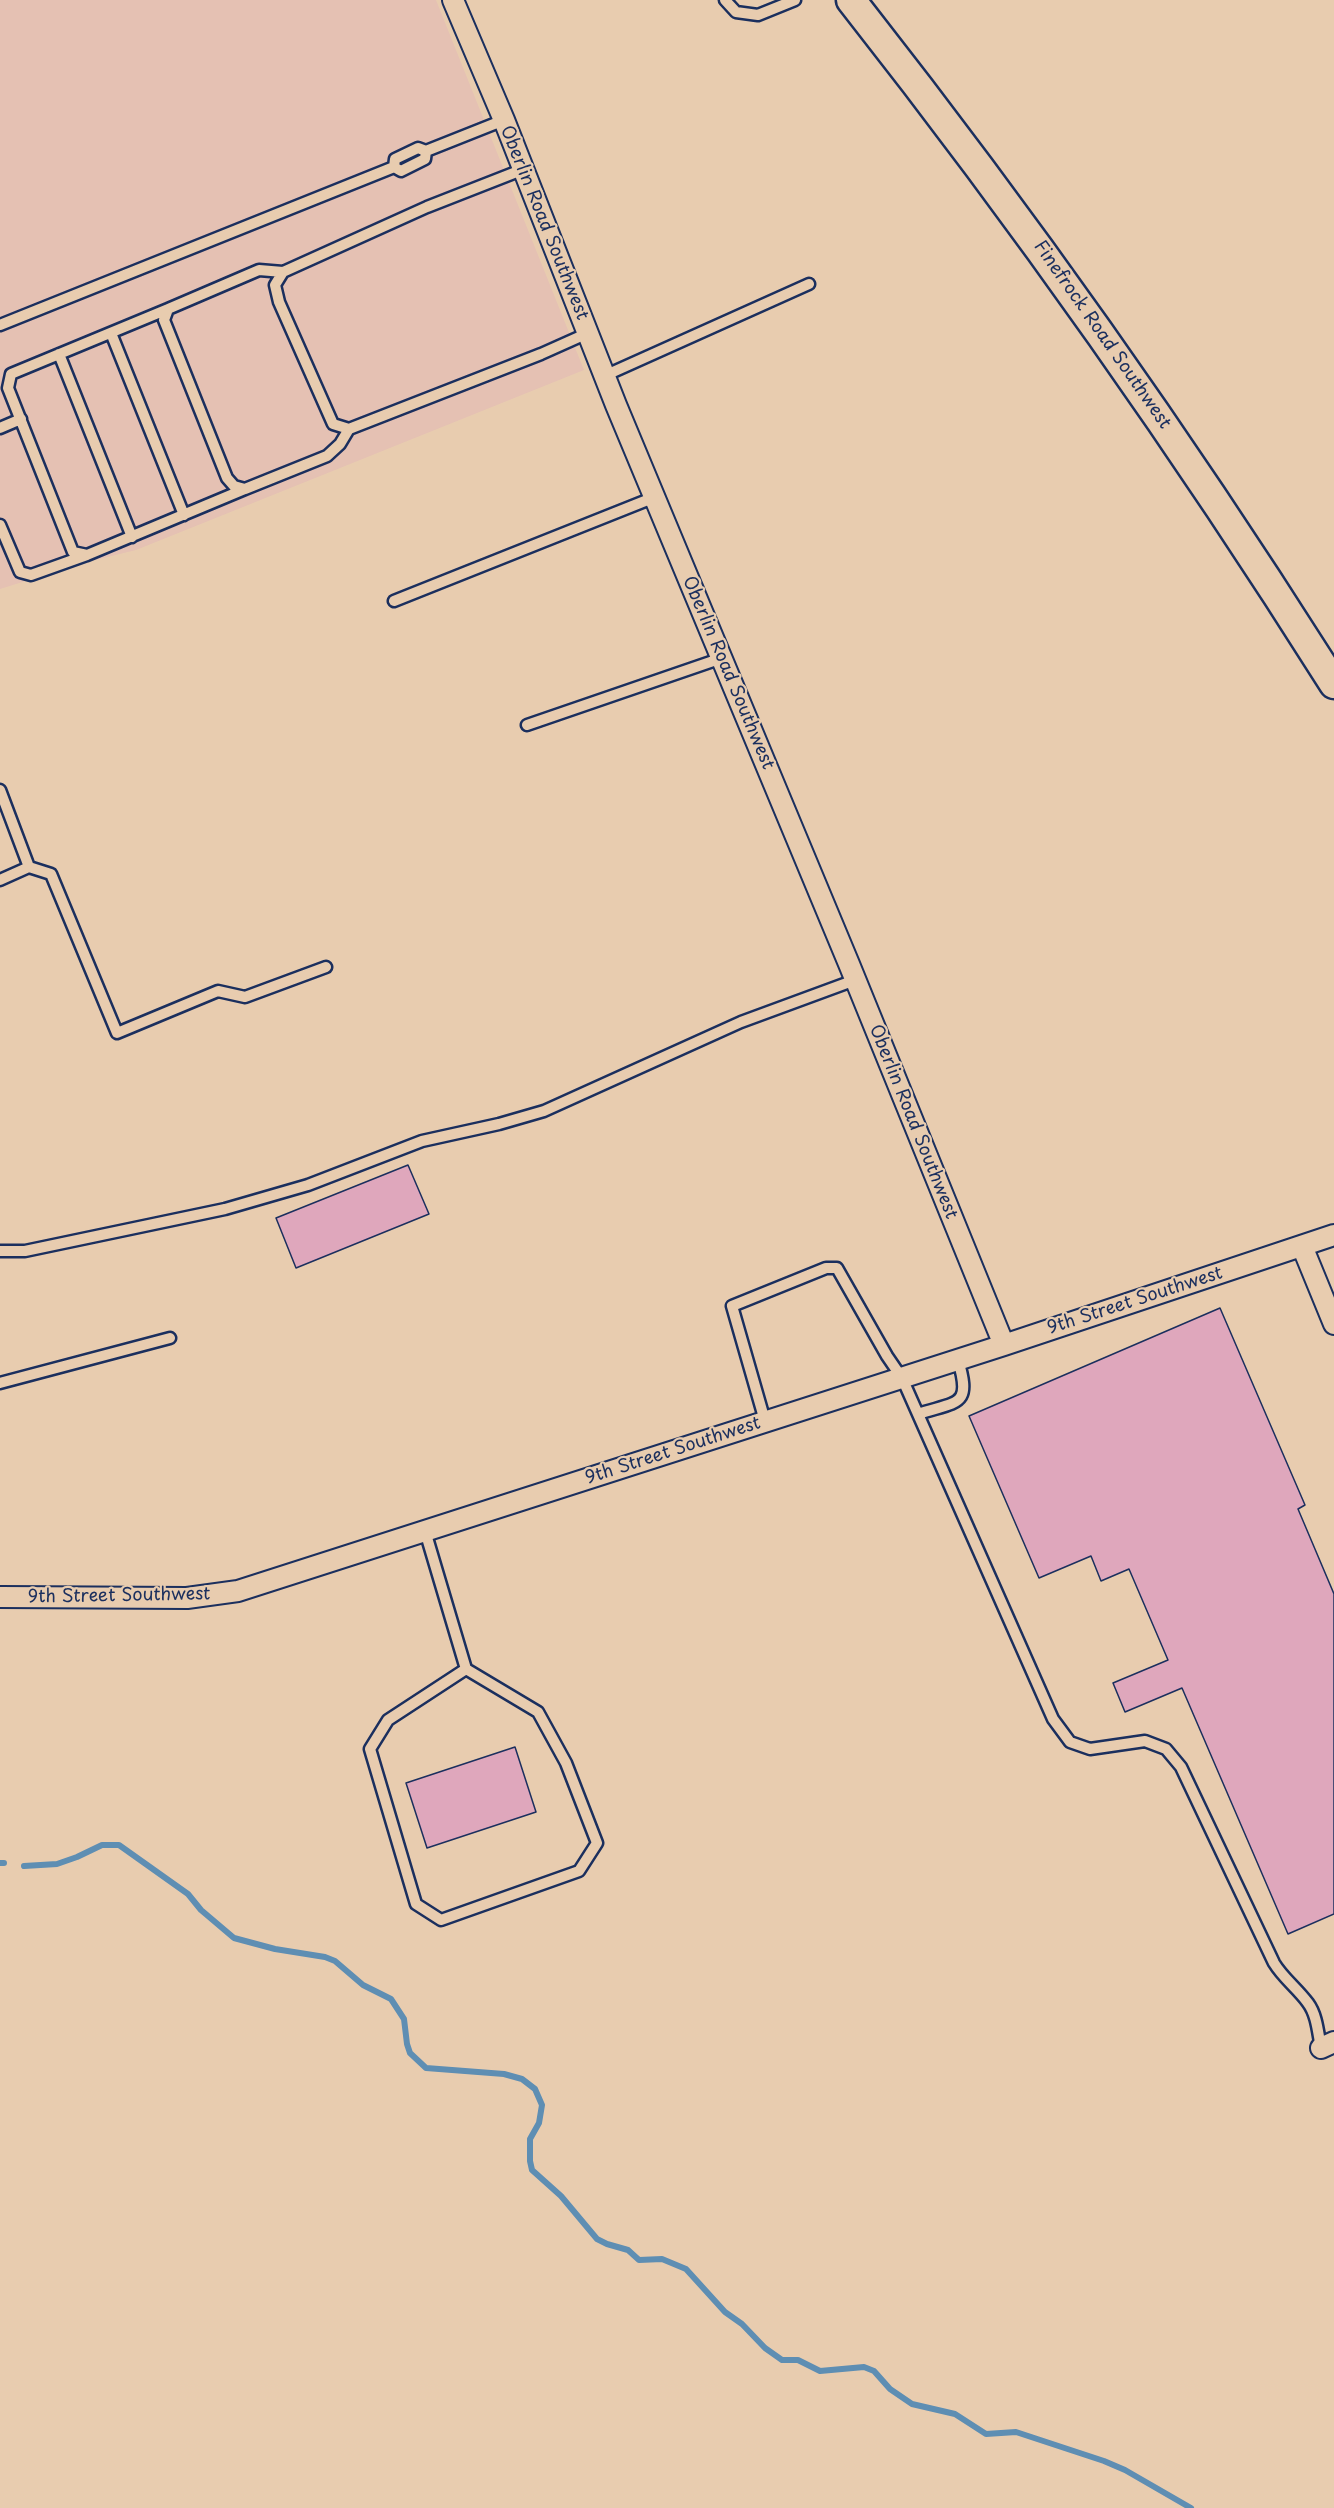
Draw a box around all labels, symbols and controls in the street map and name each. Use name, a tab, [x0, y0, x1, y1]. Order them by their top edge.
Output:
street label: Oberlin Road Southwest	[495, 123, 593, 323]
street label: Finefrock Road Southwest	[1029, 237, 1175, 433]
street label: Oberlin Road Southwest	[677, 573, 779, 773]
street label: Oberlin Road Southwest	[864, 1022, 962, 1222]
street label: 9th Street Southwest	[1045, 1262, 1225, 1340]
street label: 9th Street Southwest	[583, 1412, 763, 1490]
street label: 9th Street Southwest	[27, 1584, 211, 1608]

